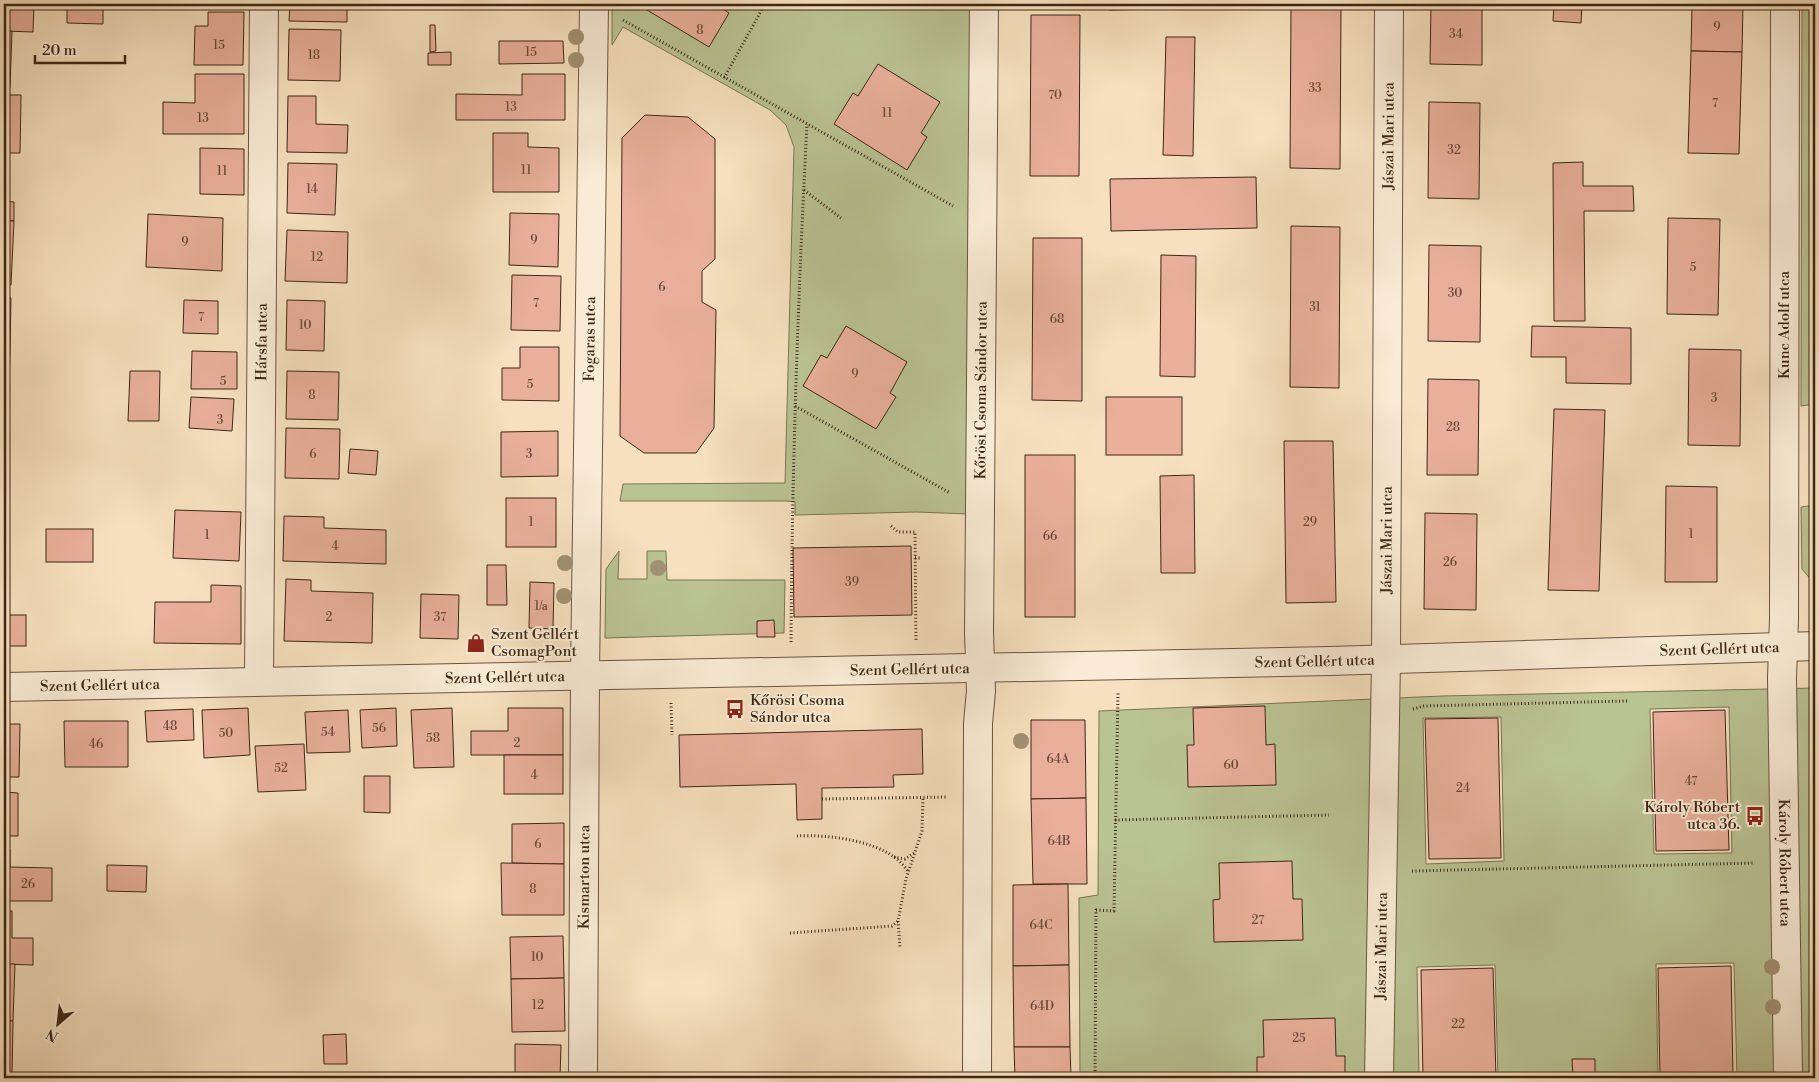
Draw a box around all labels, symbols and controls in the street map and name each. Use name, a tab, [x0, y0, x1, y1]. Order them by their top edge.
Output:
house number: 9	[1713, 20, 1721, 35]
house number: 8	[696, 23, 704, 38]
house number: 34	[1449, 27, 1463, 42]
scale bar	[35, 32, 125, 64]
house number: 15	[213, 38, 225, 53]
text: 20 m	[42, 41, 77, 60]
house number: 15	[525, 45, 537, 60]
house number: 18	[308, 48, 320, 63]
house number: 33	[1308, 81, 1322, 96]
street label: Jászai Mari utca	[1379, 82, 1399, 191]
house number: 70	[1048, 88, 1062, 103]
house number: 7	[1712, 96, 1718, 111]
house number: 13	[505, 100, 517, 115]
house number: 11	[882, 106, 893, 121]
house number: 13	[197, 111, 209, 126]
house number: 32	[1447, 143, 1461, 158]
house number: 11	[521, 163, 532, 178]
house number: 11	[217, 164, 228, 179]
house number: 14	[306, 182, 318, 197]
house number: 9	[530, 233, 538, 248]
house number: 9	[181, 235, 189, 250]
house number: 12	[311, 250, 323, 265]
house number: 5	[1690, 260, 1697, 275]
street label: Kunc Adolf utca	[1775, 271, 1794, 379]
house number: 6	[658, 280, 666, 295]
house number: 30	[1448, 286, 1462, 301]
house number: 7	[533, 296, 539, 311]
street label: Fogaras utca	[580, 296, 600, 382]
house number: 31	[1309, 300, 1322, 315]
street label: Kőrösi Csoma Sándor utca	[971, 301, 992, 479]
street label: Hársfa utca	[252, 303, 272, 381]
house number: 7	[198, 310, 204, 325]
house number: 68	[1050, 312, 1064, 327]
house number: 10	[299, 318, 311, 333]
house number: 9	[851, 367, 859, 382]
house number: 5	[220, 374, 227, 389]
house number: 5	[527, 377, 534, 392]
house number: 8	[308, 388, 316, 403]
house number: 3	[1711, 391, 1718, 406]
house number: 3	[217, 413, 224, 428]
house number: 28	[1446, 420, 1460, 435]
house number: 6	[309, 447, 317, 462]
house number: 3	[526, 447, 533, 462]
street label: Jászai Mari utca	[1377, 486, 1397, 595]
house number: 1	[528, 515, 534, 530]
house number: 29	[1303, 515, 1317, 530]
house number: 1	[1688, 527, 1694, 542]
house number: 1	[204, 528, 210, 543]
house number: 66	[1043, 529, 1057, 544]
house number: 4	[331, 539, 339, 554]
house number: 26	[1443, 555, 1457, 570]
house number: 39	[845, 575, 859, 590]
house number: 1/a	[534, 599, 549, 614]
house number: 2	[326, 610, 333, 625]
house number: 37	[434, 610, 446, 625]
place label: Szent Gellért CsomagPont	[491, 625, 580, 661]
shop icon: Szent Gellért CsomagPont	[465, 632, 487, 654]
street label: Szent Gellért utca	[1659, 638, 1780, 661]
street label: Szent Gellért utca	[1255, 651, 1375, 672]
street label: Szent Gellért utca	[850, 659, 970, 680]
street label: Szent Gellért utca	[445, 667, 566, 688]
street label: Szent Gellért utca	[40, 675, 161, 696]
place label: Kőrösi Csoma Sándor utca	[750, 691, 845, 727]
bus stop icon: Kőrösi Csoma Sándor utca	[724, 698, 746, 720]
house number: 48	[163, 719, 177, 734]
house number: 56	[372, 721, 386, 736]
house number: 54	[321, 725, 335, 740]
house number: 50	[219, 726, 233, 741]
house number: 58	[426, 731, 440, 746]
house number: 2	[514, 736, 521, 751]
house number: 46	[89, 737, 103, 752]
house number: 64A	[1047, 752, 1070, 767]
house number: 60	[1223, 758, 1239, 773]
house number: 52	[274, 761, 288, 776]
house number: 4	[530, 768, 538, 783]
house number: 47	[1685, 774, 1697, 789]
house number: 24	[1456, 781, 1470, 796]
place label: Károly Róbert utca 36.	[1644, 798, 1741, 834]
street label: Károly Róbert utca	[1774, 799, 1795, 927]
bus stop icon: Károly Róbert utca 36.	[1744, 805, 1766, 827]
street label: Kismarton utca	[575, 824, 594, 929]
house number: 64B	[1047, 834, 1071, 849]
house number: 6	[534, 837, 542, 852]
house number: 26	[21, 877, 35, 892]
house number: 8	[529, 882, 537, 897]
street label: Jászai Mari utca	[1371, 891, 1392, 1001]
house number: 27	[1252, 913, 1264, 928]
house number: 64C	[1030, 918, 1052, 933]
house number: 10	[531, 950, 543, 965]
house number: 12	[532, 998, 544, 1013]
house number: 64D	[1030, 999, 1054, 1014]
north arrow	[32, 1000, 82, 1050]
house number: 22	[1451, 1017, 1465, 1032]
text: N	[43, 1024, 61, 1045]
house number: 25	[1292, 1031, 1306, 1046]

